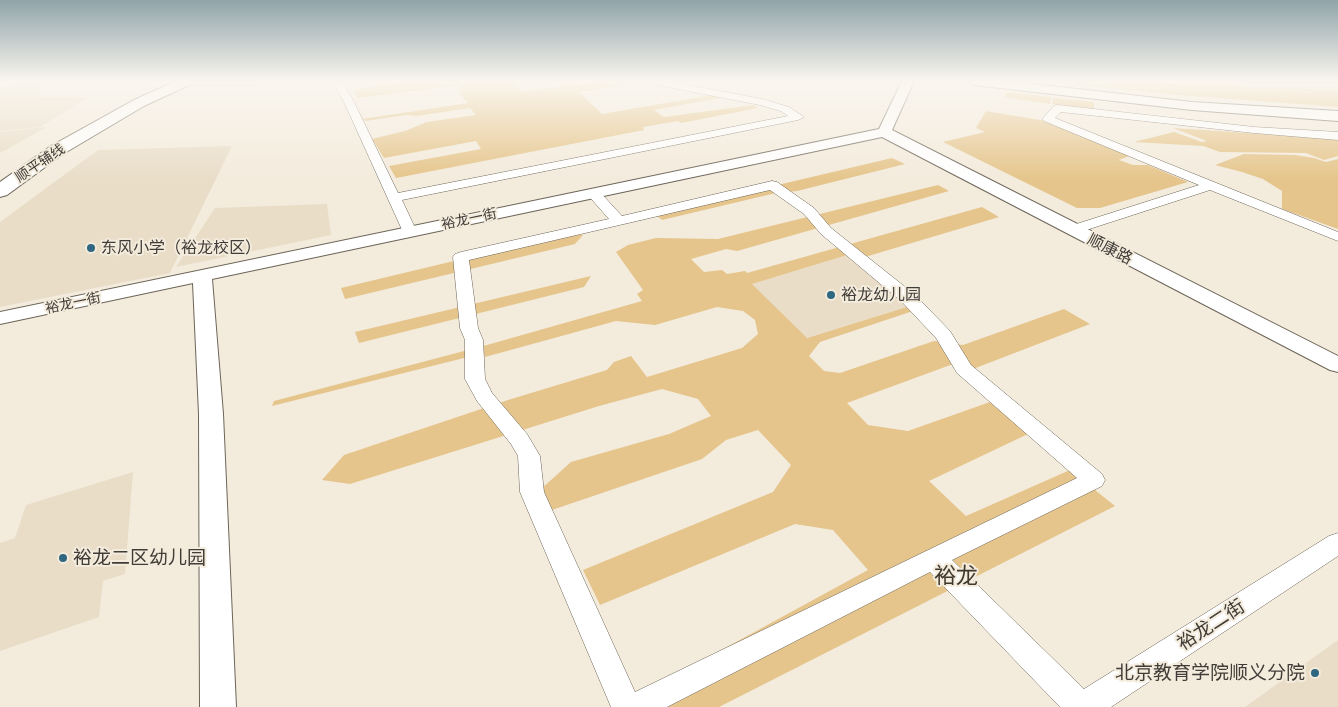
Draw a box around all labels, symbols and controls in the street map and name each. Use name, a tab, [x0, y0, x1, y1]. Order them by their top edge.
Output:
street label: 顺平辅线	[12, 140, 68, 186]
street label: 裕龙一街	[440, 205, 498, 233]
street label: 顺康路	[1084, 230, 1136, 268]
place label: 东风小学（裕龙校区）	[101, 238, 261, 258]
marker: 东风小学（裕龙校区）	[85, 242, 97, 254]
place label: 裕龙幼儿园	[841, 285, 921, 305]
street label: 裕龙一街	[44, 289, 102, 317]
marker: 裕龙幼儿园	[825, 289, 837, 301]
place label: 裕龙二区幼儿园	[73, 547, 206, 569]
marker: 裕龙二区幼儿园	[57, 552, 69, 564]
district label: 裕龙	[934, 563, 978, 589]
street label: 裕龙二街	[1173, 595, 1249, 655]
place label: 北京教育学院顺义分院	[1115, 662, 1305, 684]
marker: 北京教育学院顺义分院	[1309, 667, 1321, 679]

